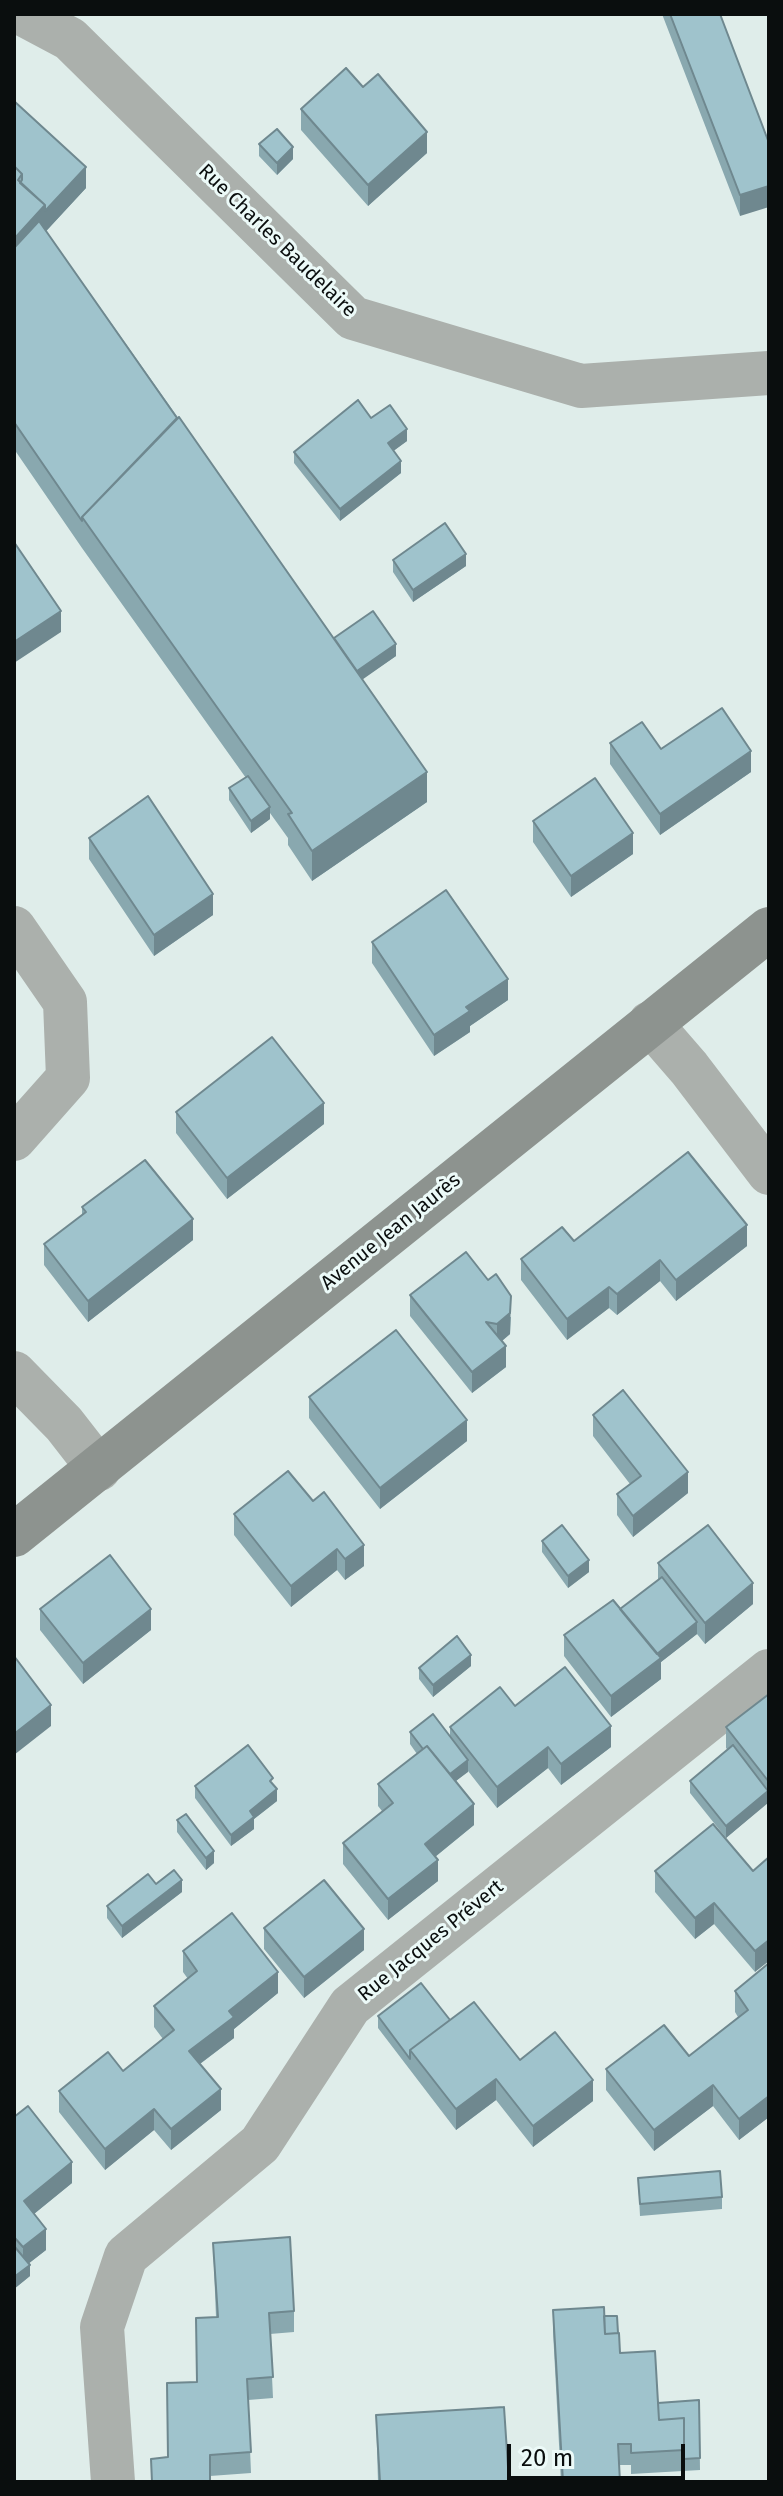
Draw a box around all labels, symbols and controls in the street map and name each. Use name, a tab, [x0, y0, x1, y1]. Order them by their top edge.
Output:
street label: Rue Charles Baudelaire	[193, 159, 361, 323]
street label: Avenue Jean Jaurès	[316, 1168, 466, 1296]
street label: Rue Jacques Prévert	[354, 1875, 508, 2007]
scale bar	[511, 2428, 689, 2478]
text: 20 m	[521, 2444, 573, 2472]

